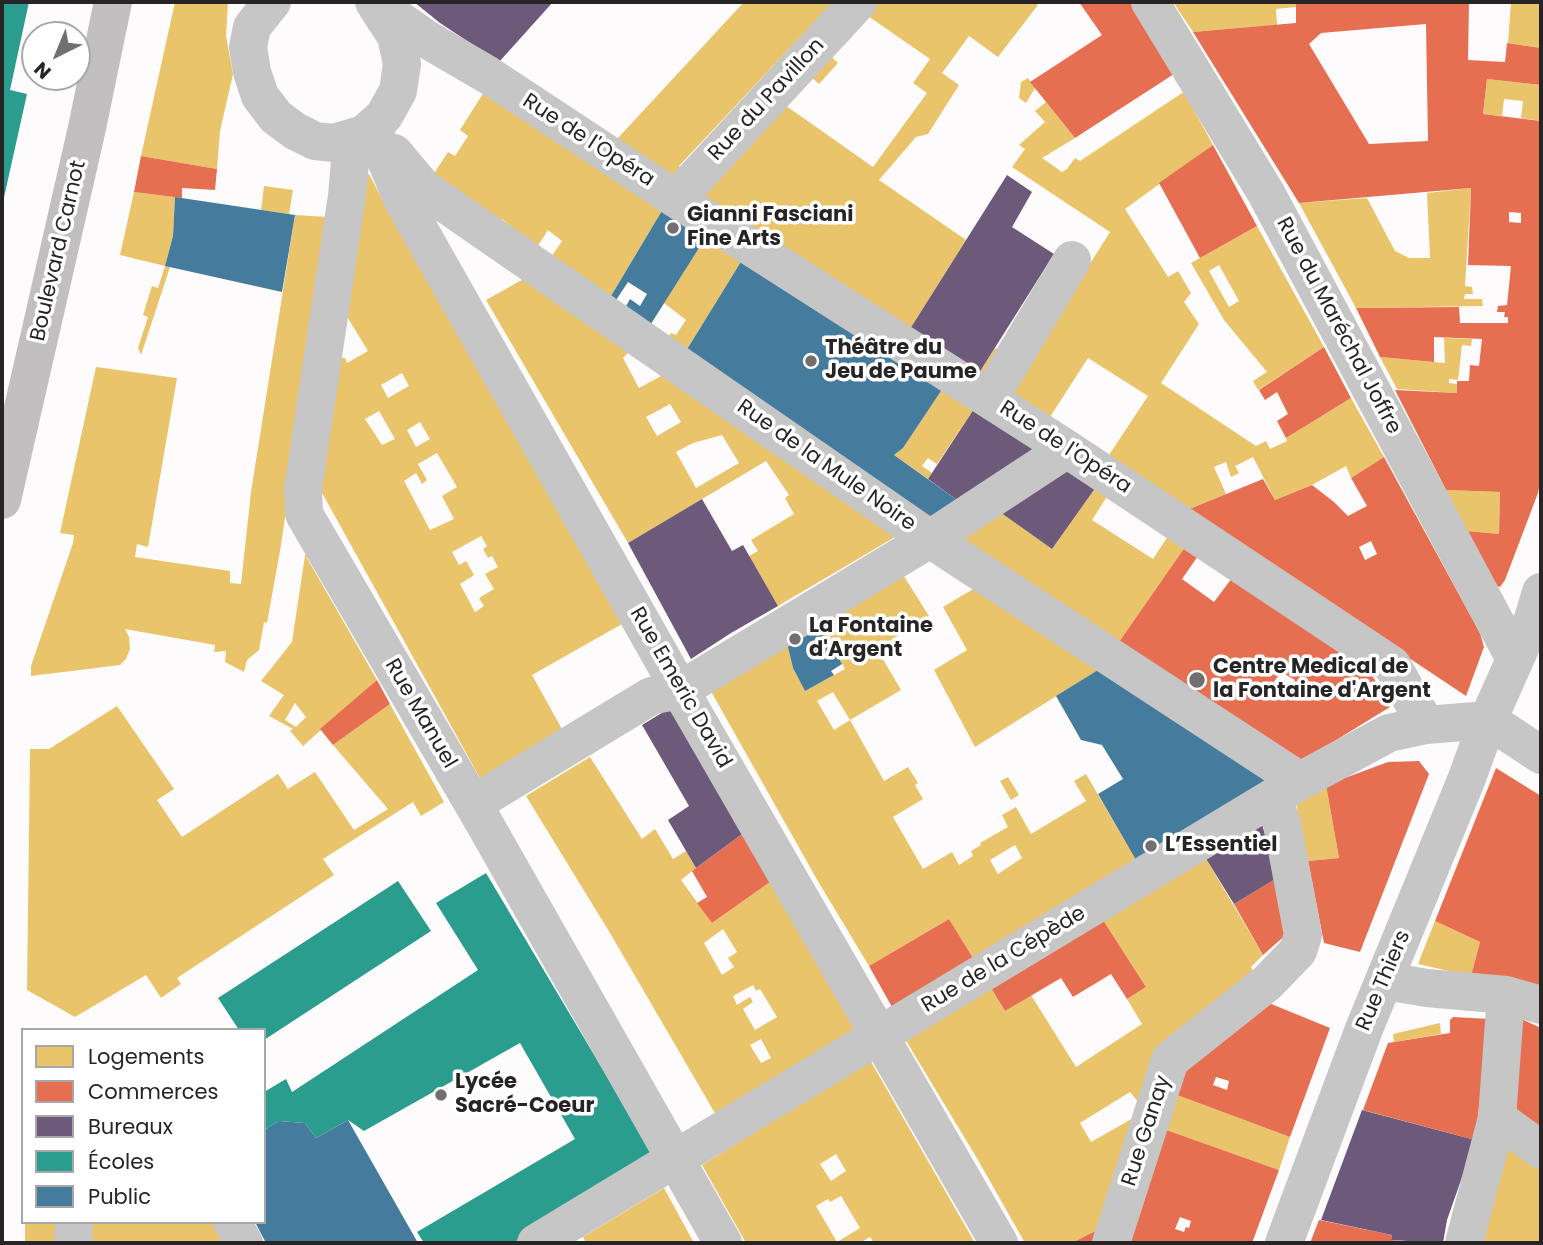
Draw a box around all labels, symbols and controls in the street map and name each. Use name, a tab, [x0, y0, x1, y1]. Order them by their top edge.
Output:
north arrow	[21, 21, 91, 91]
street label: Rue du Pavillon	[704, 33, 830, 167]
text: N	[28, 56, 57, 85]
street label: Rue de l'Opéra	[517, 89, 659, 193]
street label: Boulevard Carnot	[26, 158, 92, 344]
place label: Gianni Fasciani Fine Arts	[687, 203, 853, 253]
street label: Rue du Maréchal Joffre	[1270, 213, 1406, 439]
marker: Gianni Fasciani Fine Arts	[665, 220, 681, 236]
place label: Théâtre du Jeu de Paume	[825, 336, 977, 386]
marker: Théâtre du Jeu de Paume	[803, 353, 819, 369]
street label: Rue de la Mule Noire	[732, 395, 920, 537]
street label: Rue de l'Opéra	[994, 396, 1136, 500]
street label: Rue Emeric David	[624, 603, 736, 773]
place label: La Fontaine d'Argent	[809, 614, 933, 664]
marker: La Fontaine d'Argent	[787, 631, 803, 647]
street label: Rue Manuel	[379, 655, 461, 773]
place label: Centre Medical de la Fontaine d'Argent	[1213, 655, 1431, 705]
marker: Centre Medical de la Fontaine d'Argent	[1187, 670, 1207, 690]
place label: L’Essentiel	[1165, 833, 1277, 859]
marker: L’Essentiel	[1143, 838, 1159, 854]
street label: Rue de la Cépède	[918, 901, 1090, 1019]
street label: Rue Thiers	[1352, 927, 1416, 1035]
legend	[21, 1028, 266, 1224]
text: Logements	[88, 1042, 204, 1071]
place label: Lycée Sacré-Coeur	[455, 1070, 594, 1120]
street label: Rue Ganay	[1117, 1073, 1177, 1189]
text: Commerces	[88, 1077, 219, 1106]
marker: Lycée Sacré-Coeur	[433, 1087, 449, 1103]
text: Bureaux	[88, 1112, 173, 1141]
text: Écoles	[88, 1147, 154, 1176]
text: Public	[88, 1182, 151, 1211]

